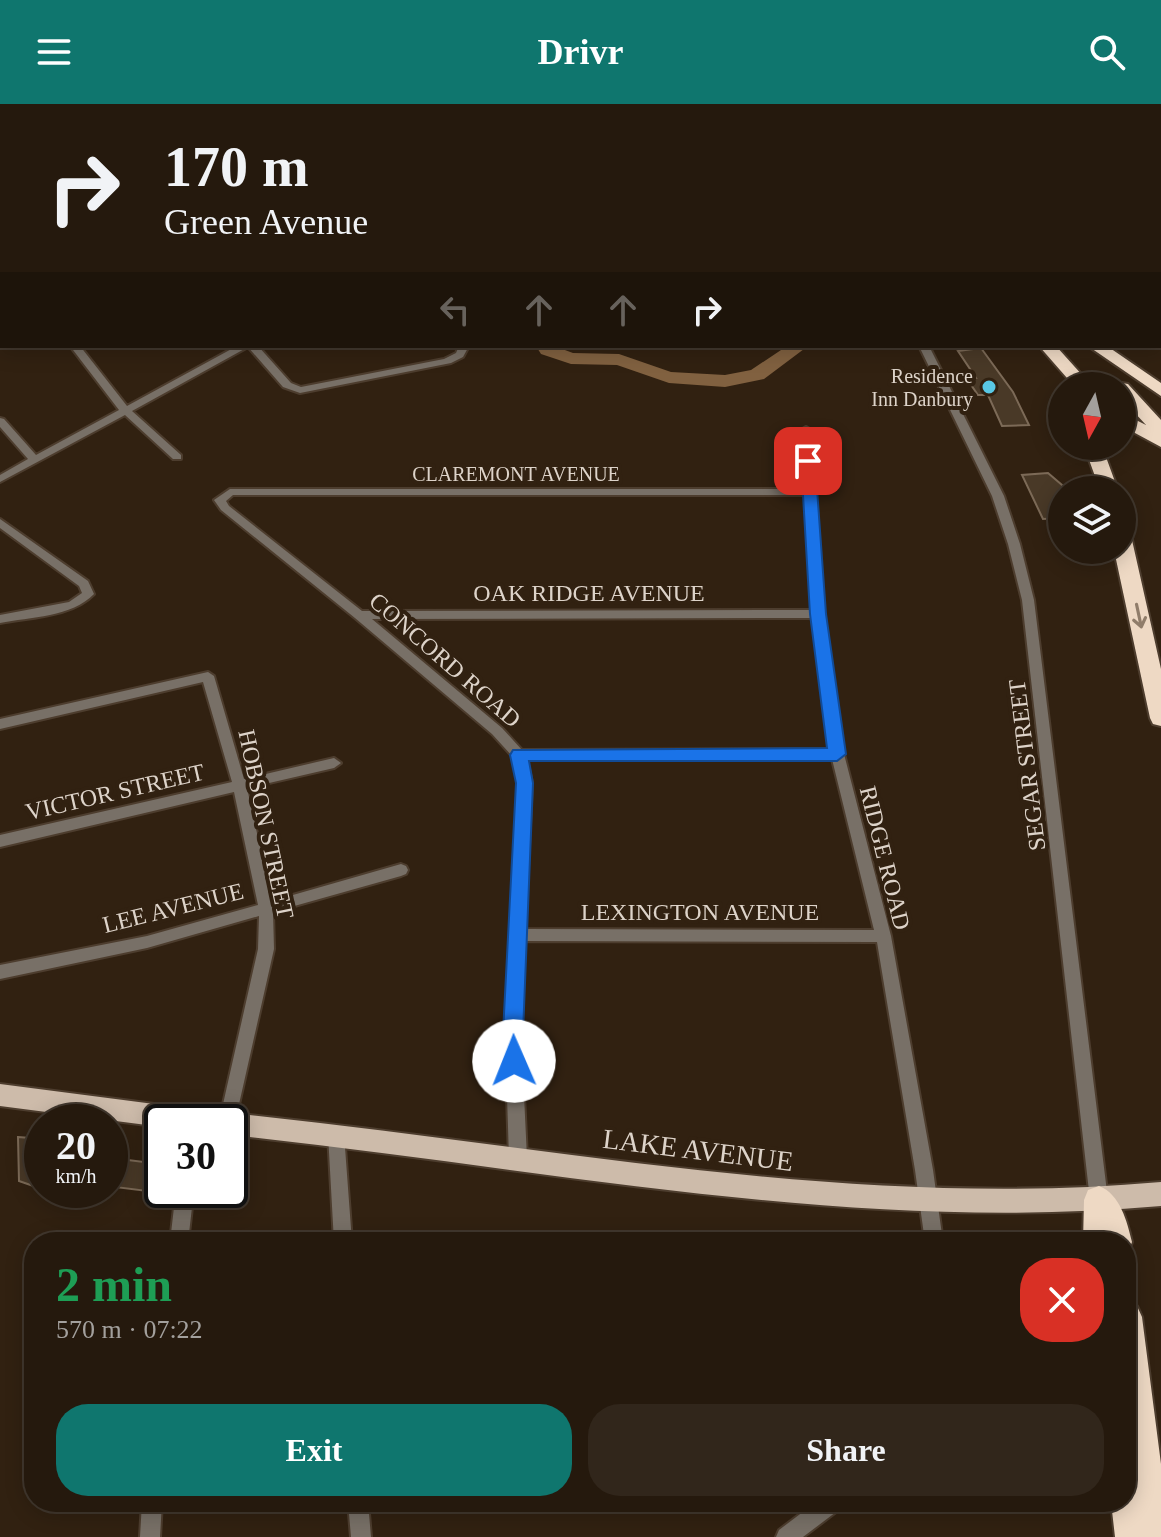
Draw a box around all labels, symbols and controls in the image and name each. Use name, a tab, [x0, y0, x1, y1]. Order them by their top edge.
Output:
icon: menu	[32, 30, 76, 74]
icon: search	[1085, 30, 1129, 74]
text: Drivr	[538, 32, 623, 72]
icon: right	[32, 136, 136, 240]
text: 170 m	[164, 136, 309, 198]
text: Green Avenue	[164, 202, 368, 242]
icon: left	[433, 288, 477, 332]
icon: ahead	[517, 288, 561, 332]
icon: ahead	[601, 288, 645, 332]
icon: right	[685, 288, 729, 332]
place label: Residence Inn Danbury	[871, 365, 973, 411]
north arrow	[1048, 372, 1136, 460]
map controls	[1048, 372, 1136, 564]
marker: Residence Inn Danbury	[980, 378, 998, 396]
pin	[774, 427, 842, 495]
icon: arrive	[786, 439, 830, 483]
street label: CLAREMONT AVENUE	[412, 463, 620, 485]
button: layers	[1048, 476, 1136, 564]
street label: OAK RIDGE AVENUE	[473, 580, 705, 606]
street label: CONCORD ROAD	[364, 587, 526, 733]
one-way arrow	[1132, 603, 1147, 629]
street label: SEGAR STREET	[1004, 677, 1050, 852]
street label: HOBSON STREET	[233, 727, 299, 921]
street label: VICTOR STREET	[23, 759, 207, 825]
street label: RIDGE ROAD	[855, 783, 915, 933]
street label: LEE AVENUE	[100, 878, 246, 938]
street label: LEXINGTON AVENUE	[581, 899, 819, 925]
position arrow	[472, 1019, 556, 1103]
speed limit sign: 30	[144, 1104, 248, 1208]
text: 20	[56, 1123, 96, 1168]
street label: LAKE AVENUE	[601, 1123, 795, 1177]
text: km/h	[55, 1165, 97, 1187]
text: 2 min	[56, 1258, 172, 1311]
button: close	[1020, 1258, 1104, 1342]
text: 570 m · 07:22	[56, 1315, 203, 1344]
button: Exit	[56, 1404, 572, 1496]
button: Share	[588, 1404, 1104, 1496]

